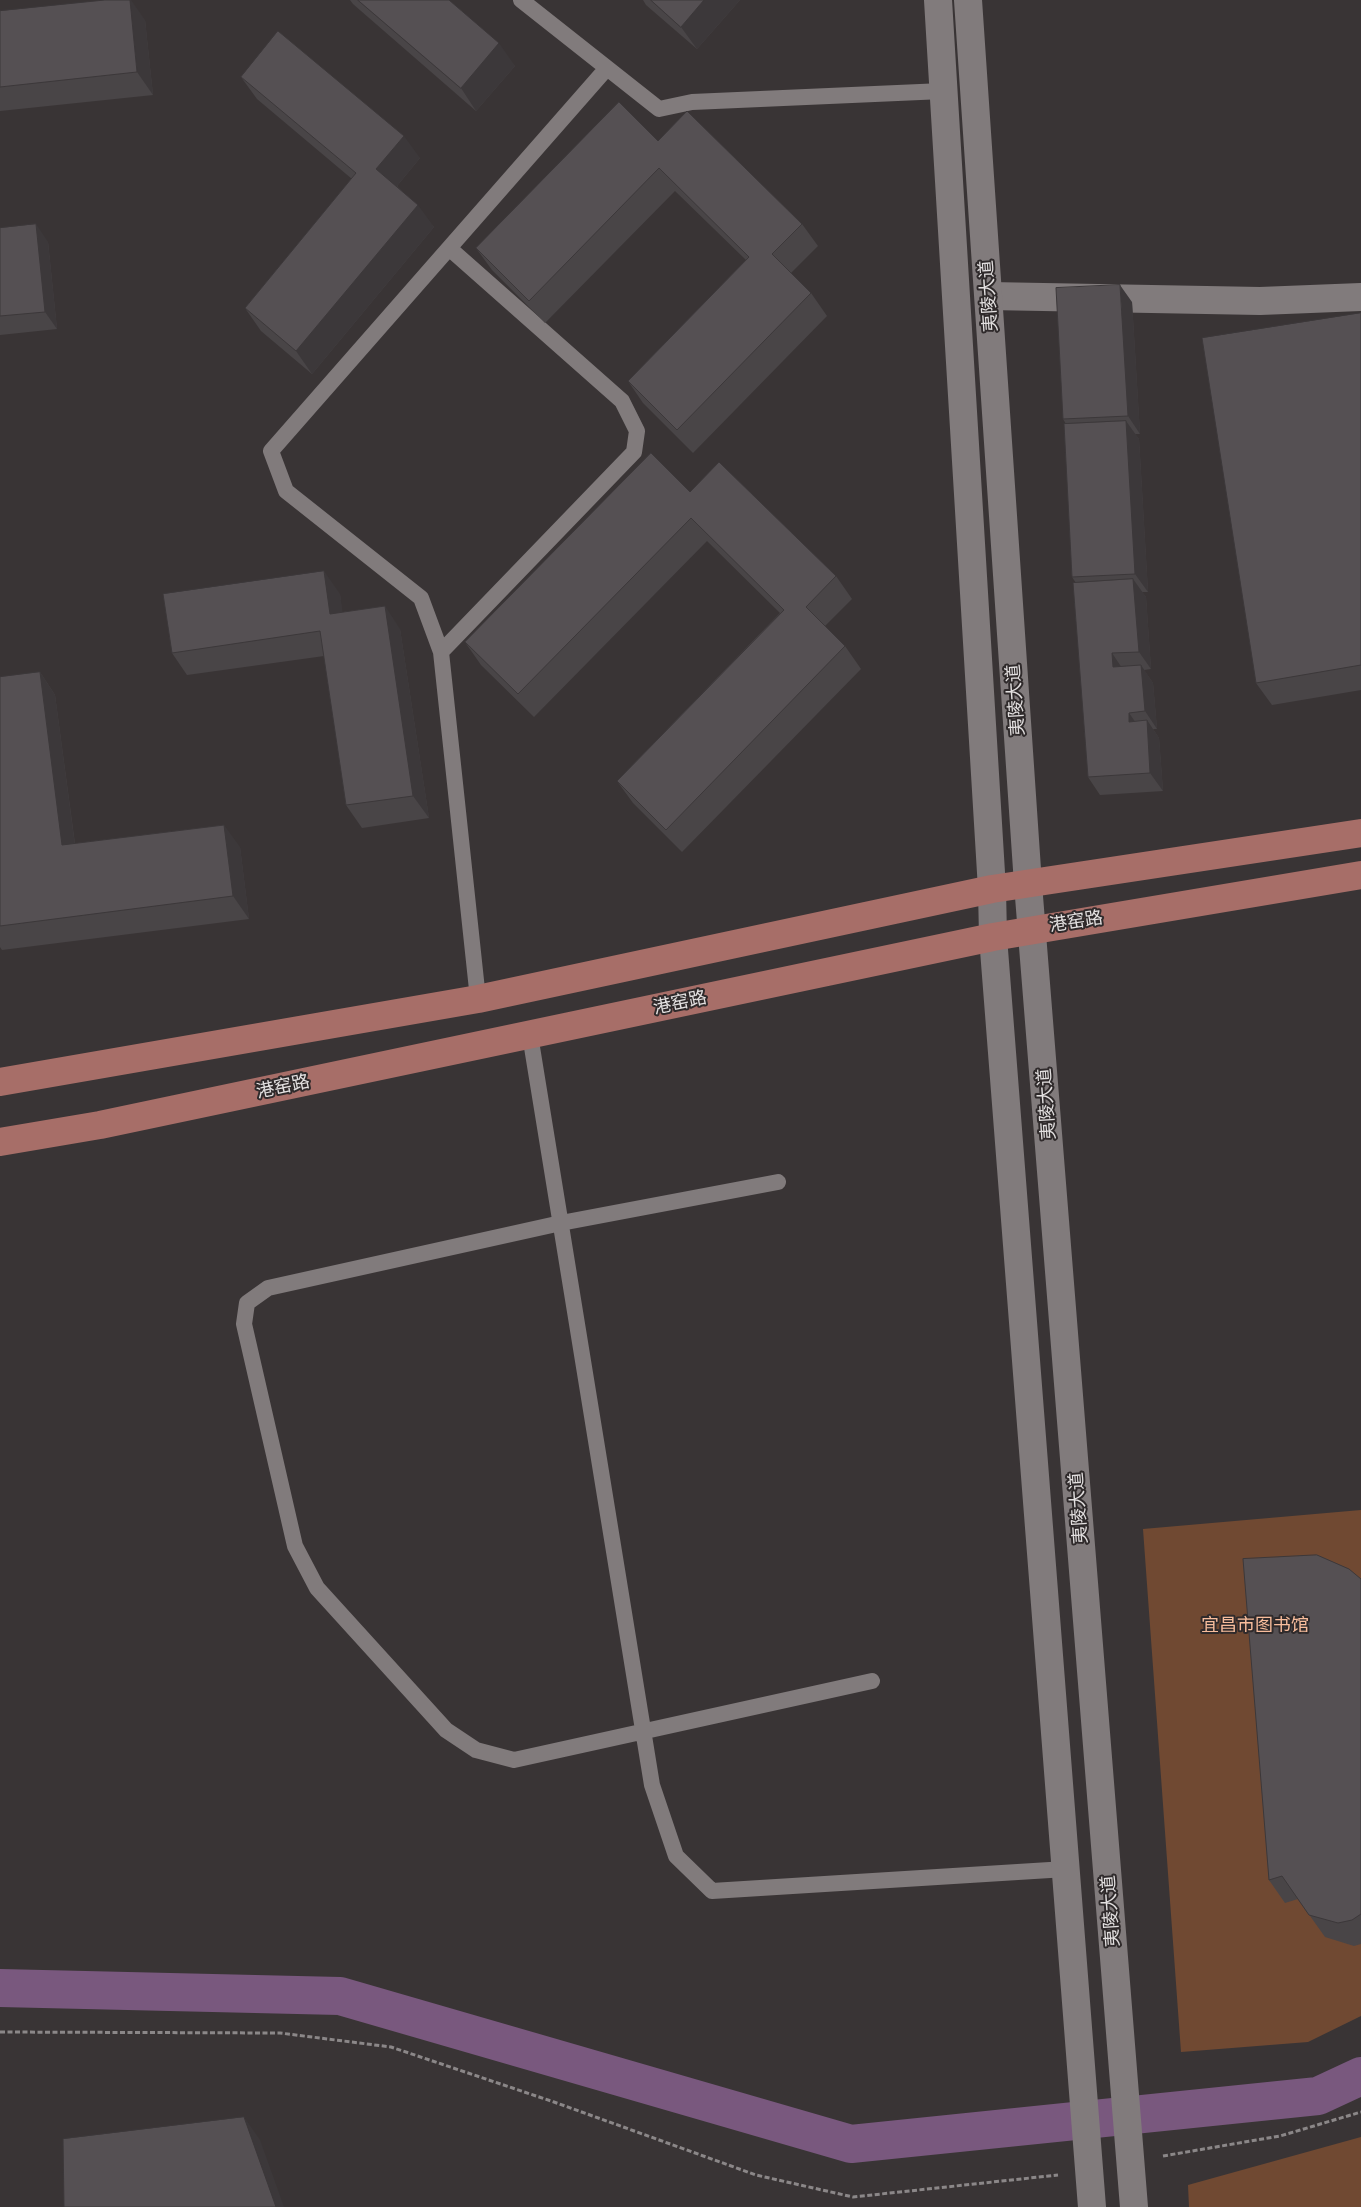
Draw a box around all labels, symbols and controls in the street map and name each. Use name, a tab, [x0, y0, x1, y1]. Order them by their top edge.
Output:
street label: 夷陵大道	[976, 259, 1002, 333]
street label: 夷陵大道	[1003, 663, 1029, 737]
street label: 港窑路	[1048, 907, 1104, 937]
street label: 港窑路	[651, 987, 709, 1019]
street label: 夷陵大道	[1034, 1067, 1060, 1141]
street label: 港窑路	[254, 1071, 312, 1103]
street label: 夷陵大道	[1066, 1471, 1092, 1545]
park label: 宜昌市图书馆	[1201, 1615, 1309, 1637]
street label: 夷陵大道	[1098, 1874, 1124, 1948]

